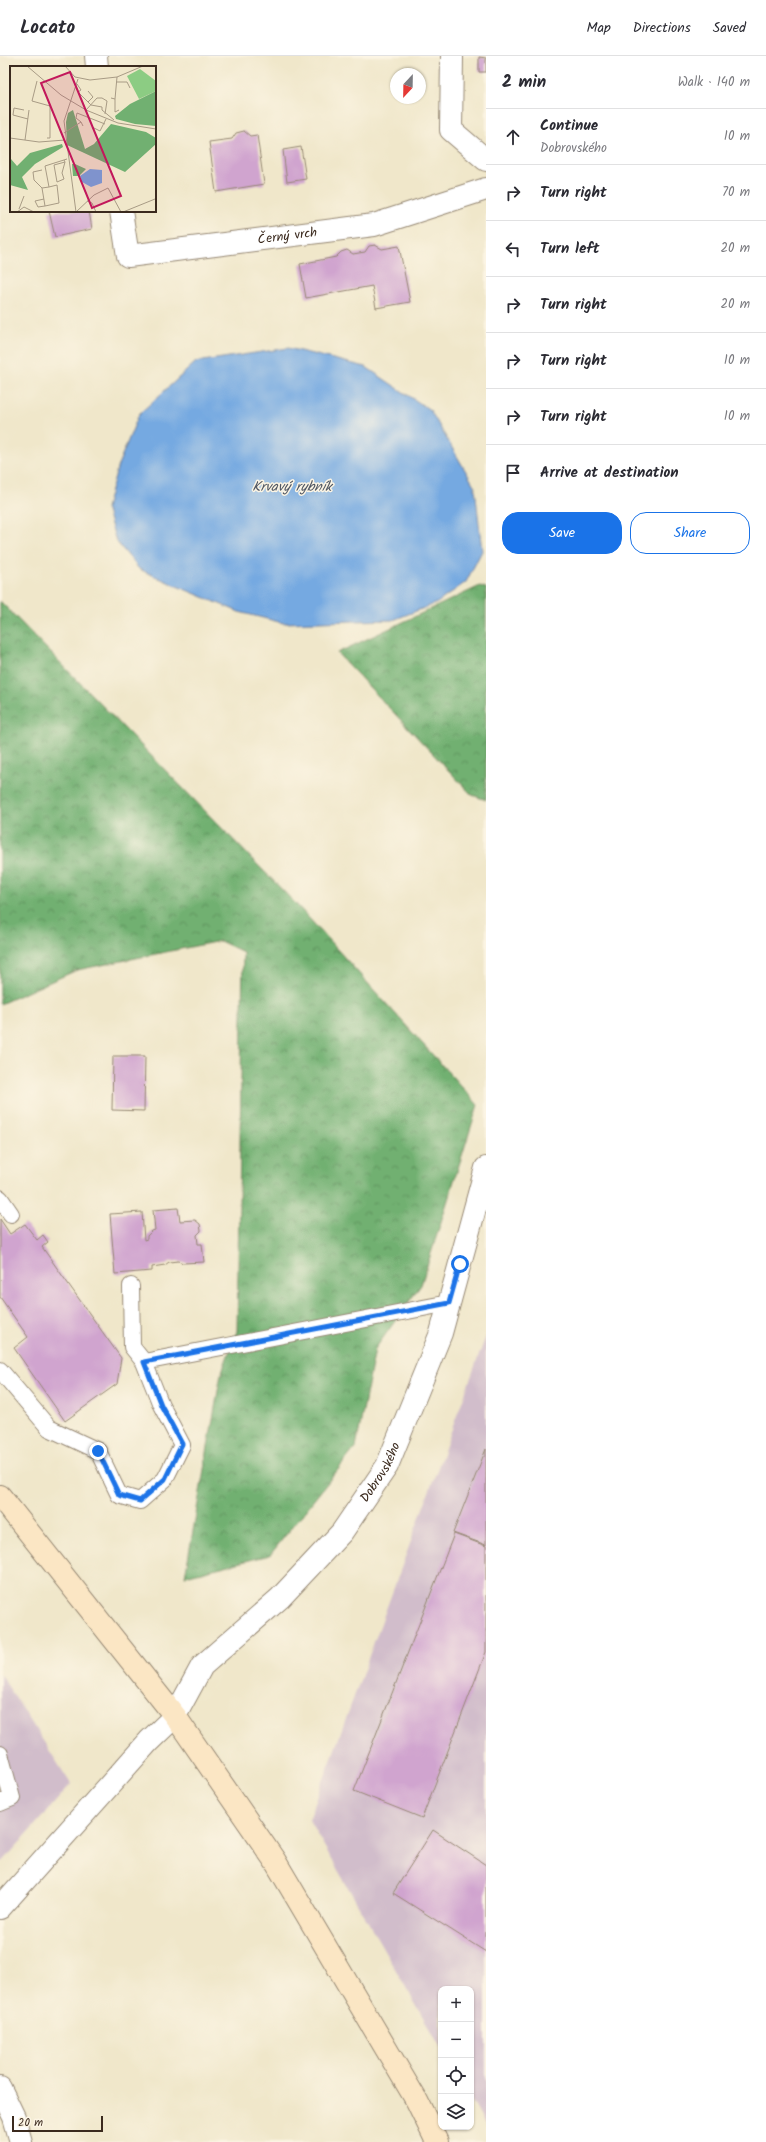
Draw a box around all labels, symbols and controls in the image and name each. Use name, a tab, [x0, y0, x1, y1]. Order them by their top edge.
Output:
text: Locato	[20, 13, 75, 43]
text: Map	[586, 17, 611, 39]
text: Directions	[633, 17, 691, 39]
text: Saved	[713, 17, 746, 39]
inset map	[10, 66, 156, 212]
north arrow	[390, 68, 426, 104]
text: 2 min	[502, 69, 546, 96]
text: Walk · 140 m	[678, 72, 750, 93]
text: Continue	[540, 114, 598, 138]
icon: ahead	[502, 126, 524, 148]
text: 10 m	[724, 126, 750, 147]
text: Dobrovského	[540, 138, 607, 159]
text: Turn right	[540, 181, 607, 205]
icon: right	[502, 182, 524, 204]
text: 70 m	[722, 182, 750, 203]
street label: Černý vrch	[256, 222, 318, 250]
text: Turn left	[540, 237, 600, 261]
icon: left	[502, 238, 524, 260]
text: 20 m	[720, 238, 750, 259]
text: Turn right	[540, 293, 607, 317]
icon: right	[502, 294, 524, 316]
text: 20 m	[720, 294, 750, 315]
text: Turn right	[540, 349, 607, 373]
icon: right	[502, 350, 524, 372]
text: 10 m	[724, 350, 750, 371]
text: Turn right	[540, 405, 607, 429]
icon: right	[502, 406, 524, 428]
text: 10 m	[724, 406, 750, 427]
text: Arrive at destination	[540, 461, 679, 485]
icon: arrive	[502, 462, 524, 484]
water label: Krvavý rybník	[252, 476, 334, 498]
button: Save	[502, 512, 622, 554]
button: Share	[630, 512, 750, 554]
route start	[451, 1255, 469, 1273]
street label: Dobrovského	[355, 1439, 406, 1507]
route end	[89, 1442, 107, 1460]
map controls	[438, 1986, 474, 2130]
button: +	[438, 1986, 474, 2022]
button: −	[438, 2022, 474, 2058]
button: locate	[438, 2058, 474, 2094]
button: layers	[438, 2094, 474, 2130]
scale bar	[12, 2114, 103, 2133]
text: 20 m	[18, 2114, 43, 2132]

